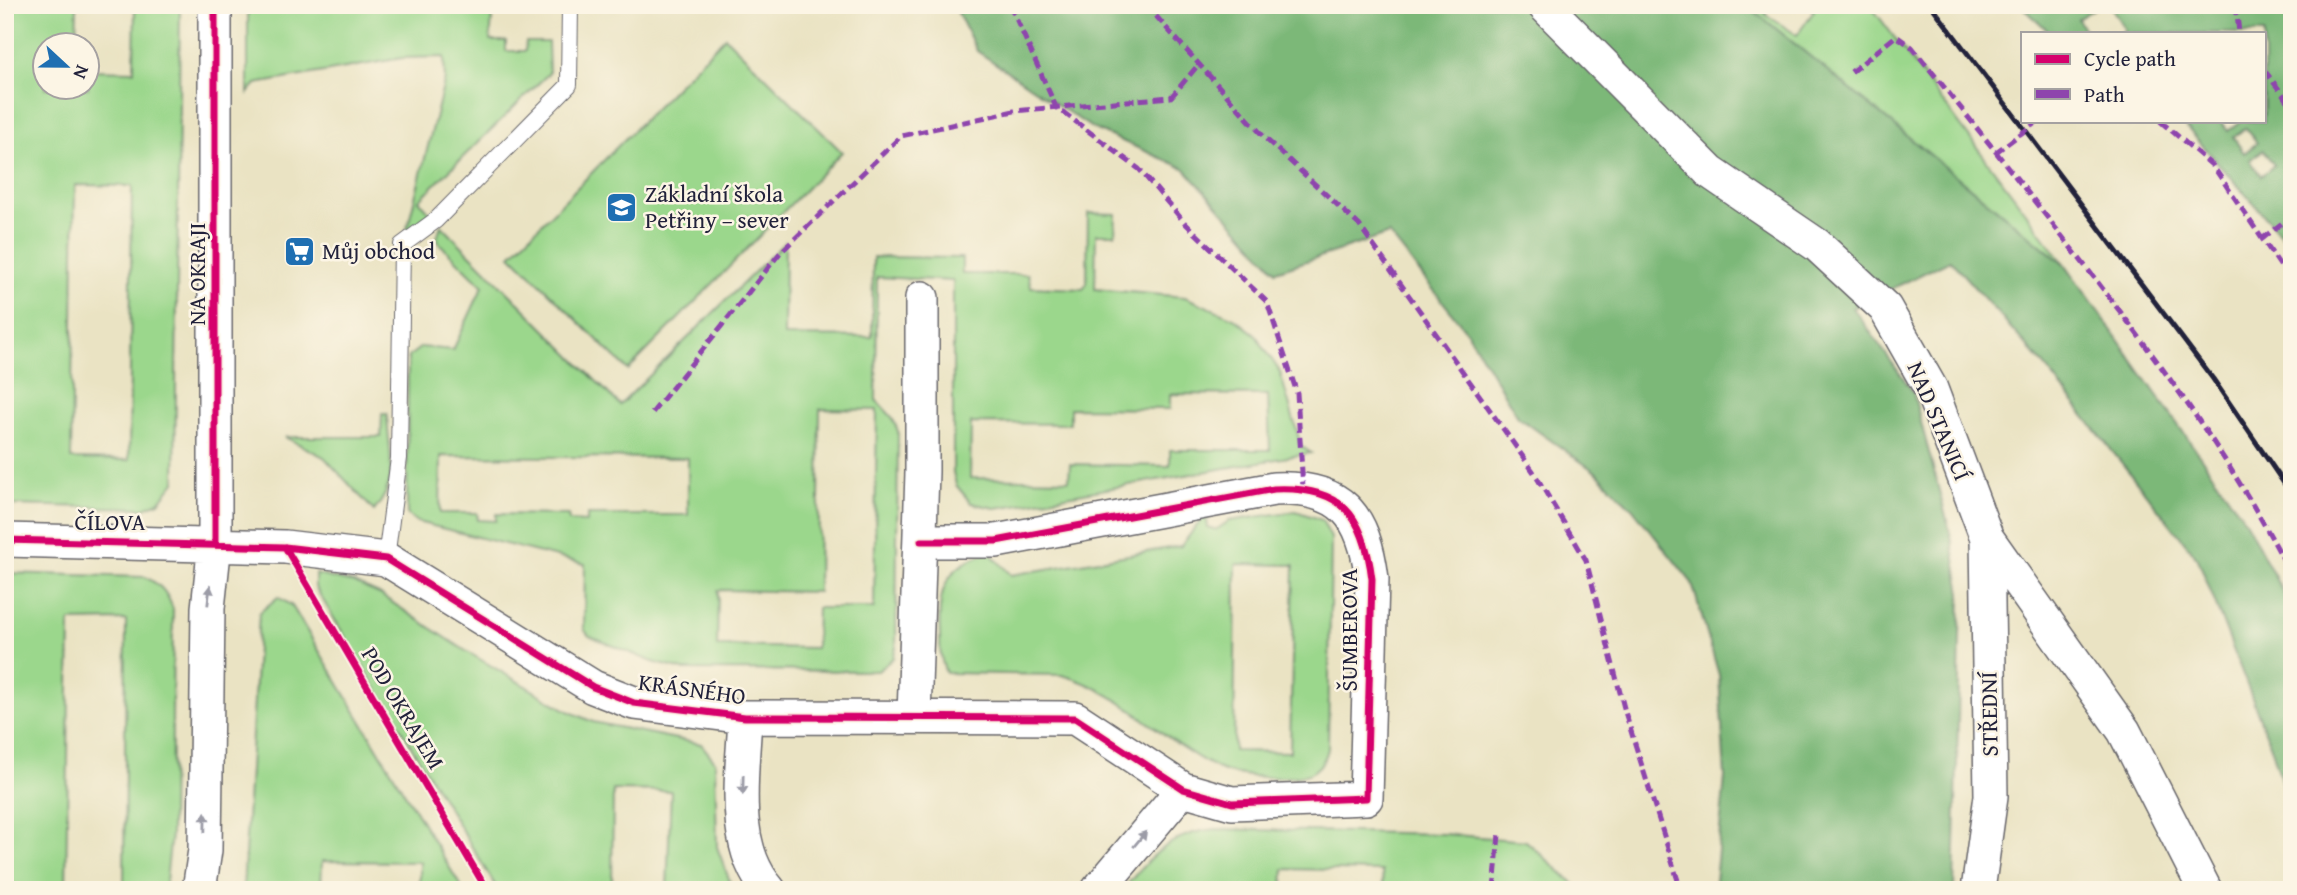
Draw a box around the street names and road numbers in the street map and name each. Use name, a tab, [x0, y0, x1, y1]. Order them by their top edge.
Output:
street label: NA OKRAJI	[180, 222, 213, 326]
street label: NAD STANICÍ	[1900, 356, 1980, 486]
street label: ČÍLOVA	[75, 505, 145, 538]
street label: ŠUMBEROVA	[1332, 568, 1365, 692]
street label: POD OKRAJEM	[354, 640, 453, 775]
street label: KRÁSNÉHO	[636, 665, 748, 712]
street label: STŘEDNÍ	[1971, 670, 2006, 757]

